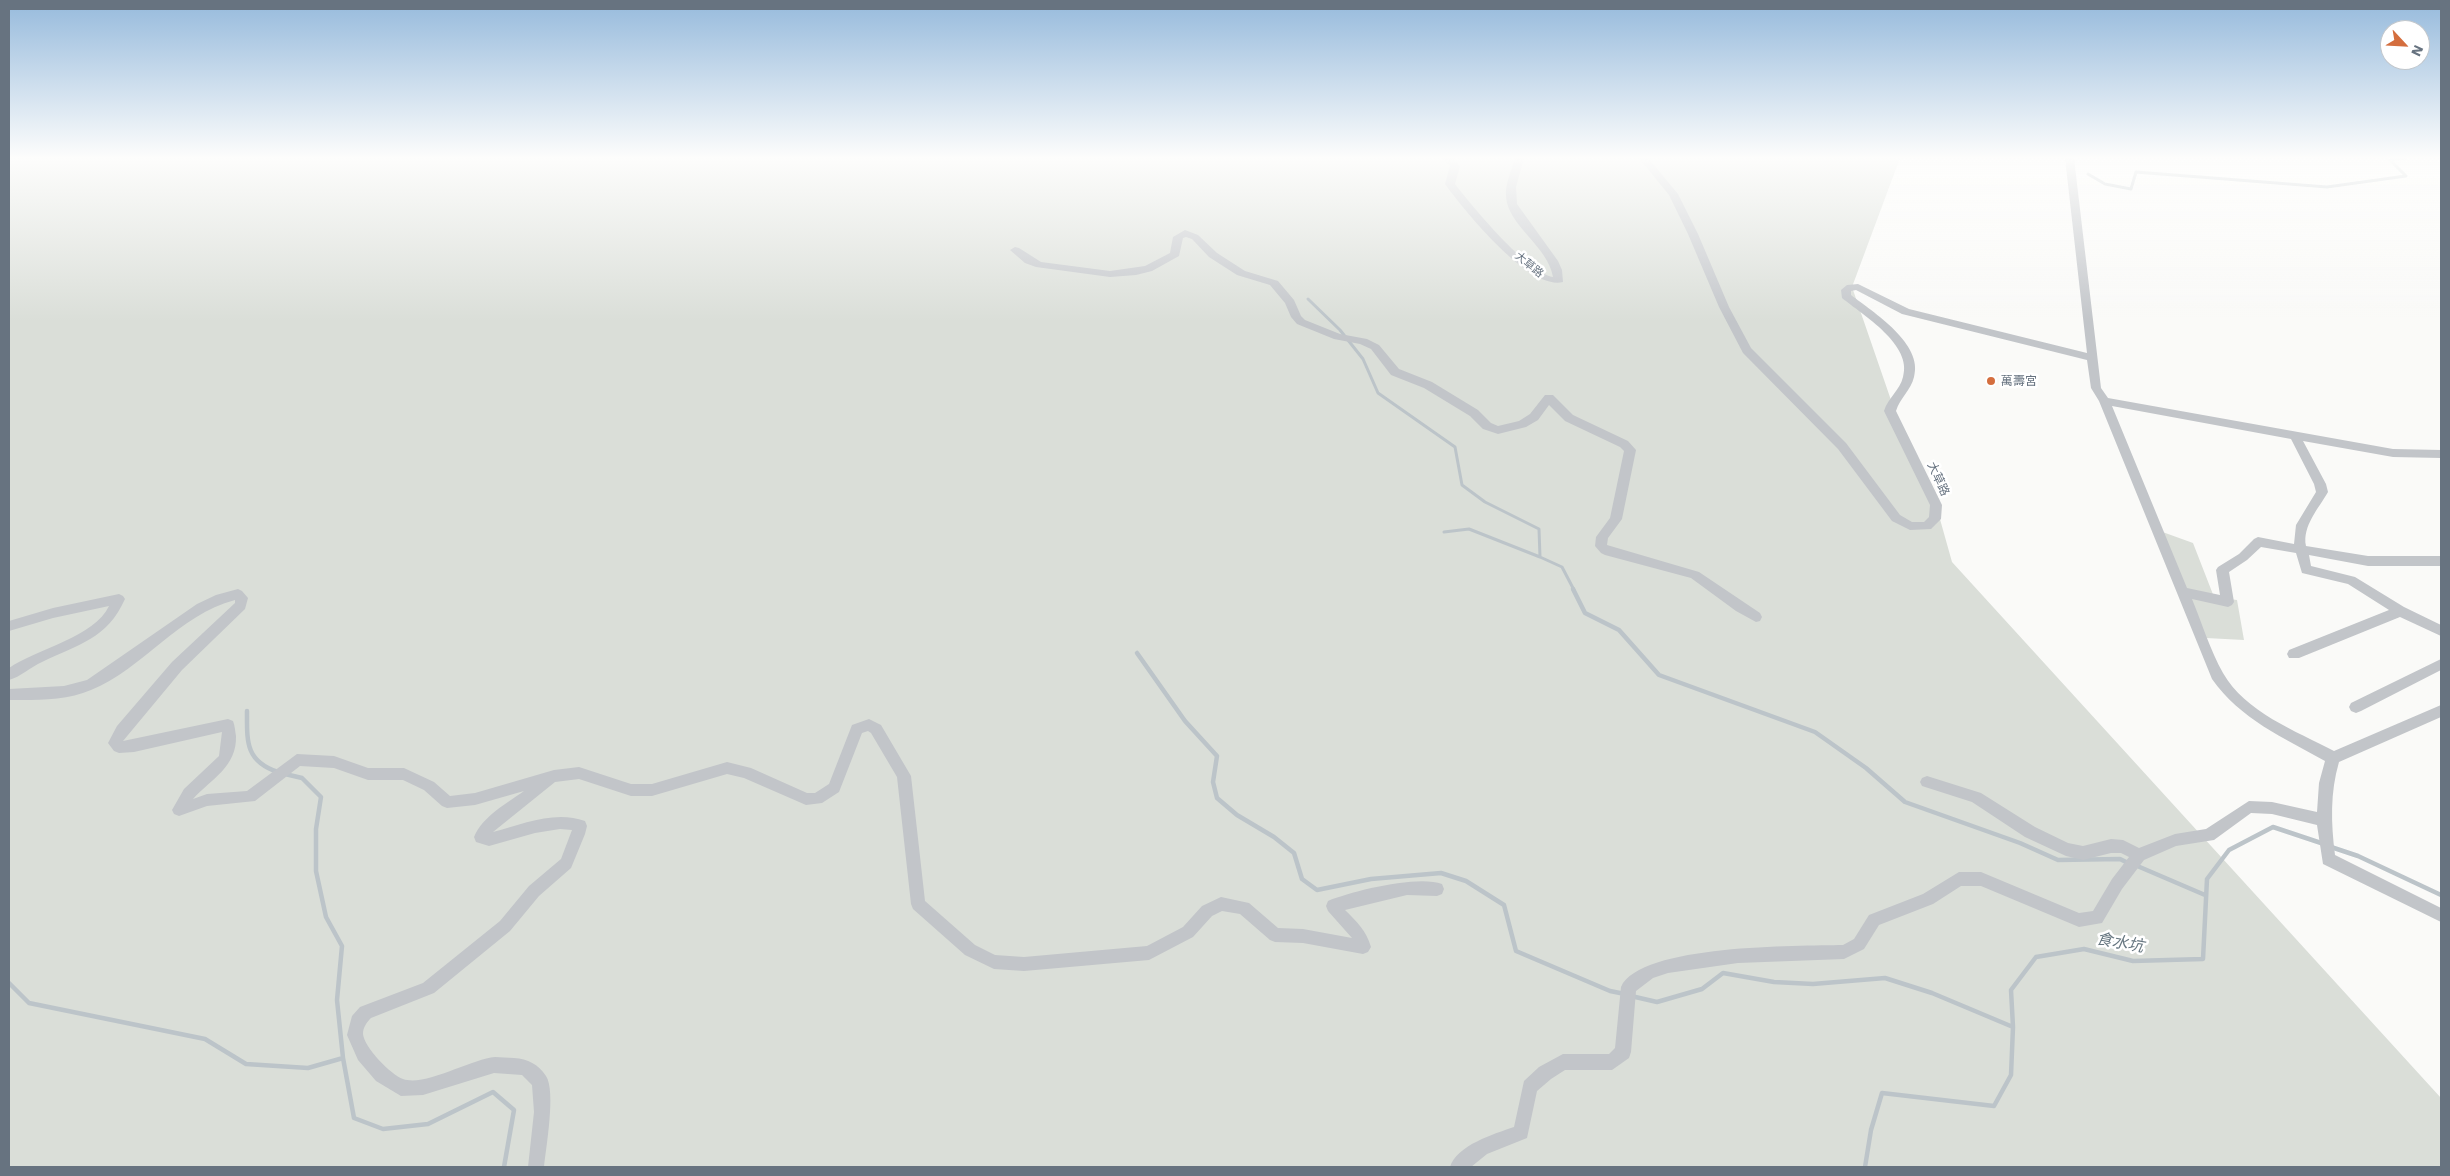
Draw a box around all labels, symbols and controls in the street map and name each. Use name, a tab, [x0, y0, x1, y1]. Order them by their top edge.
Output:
north arrow	[2380, 20, 2430, 70]
text: N	[2408, 43, 2427, 59]
street label: 大草路	[1512, 249, 1546, 281]
place label: 萬壽宮	[2001, 374, 2037, 388]
marker: 萬壽宮	[1985, 375, 1997, 387]
street label: 大草路	[1924, 460, 1952, 498]
water label: 食水坑	[2095, 929, 2145, 957]

